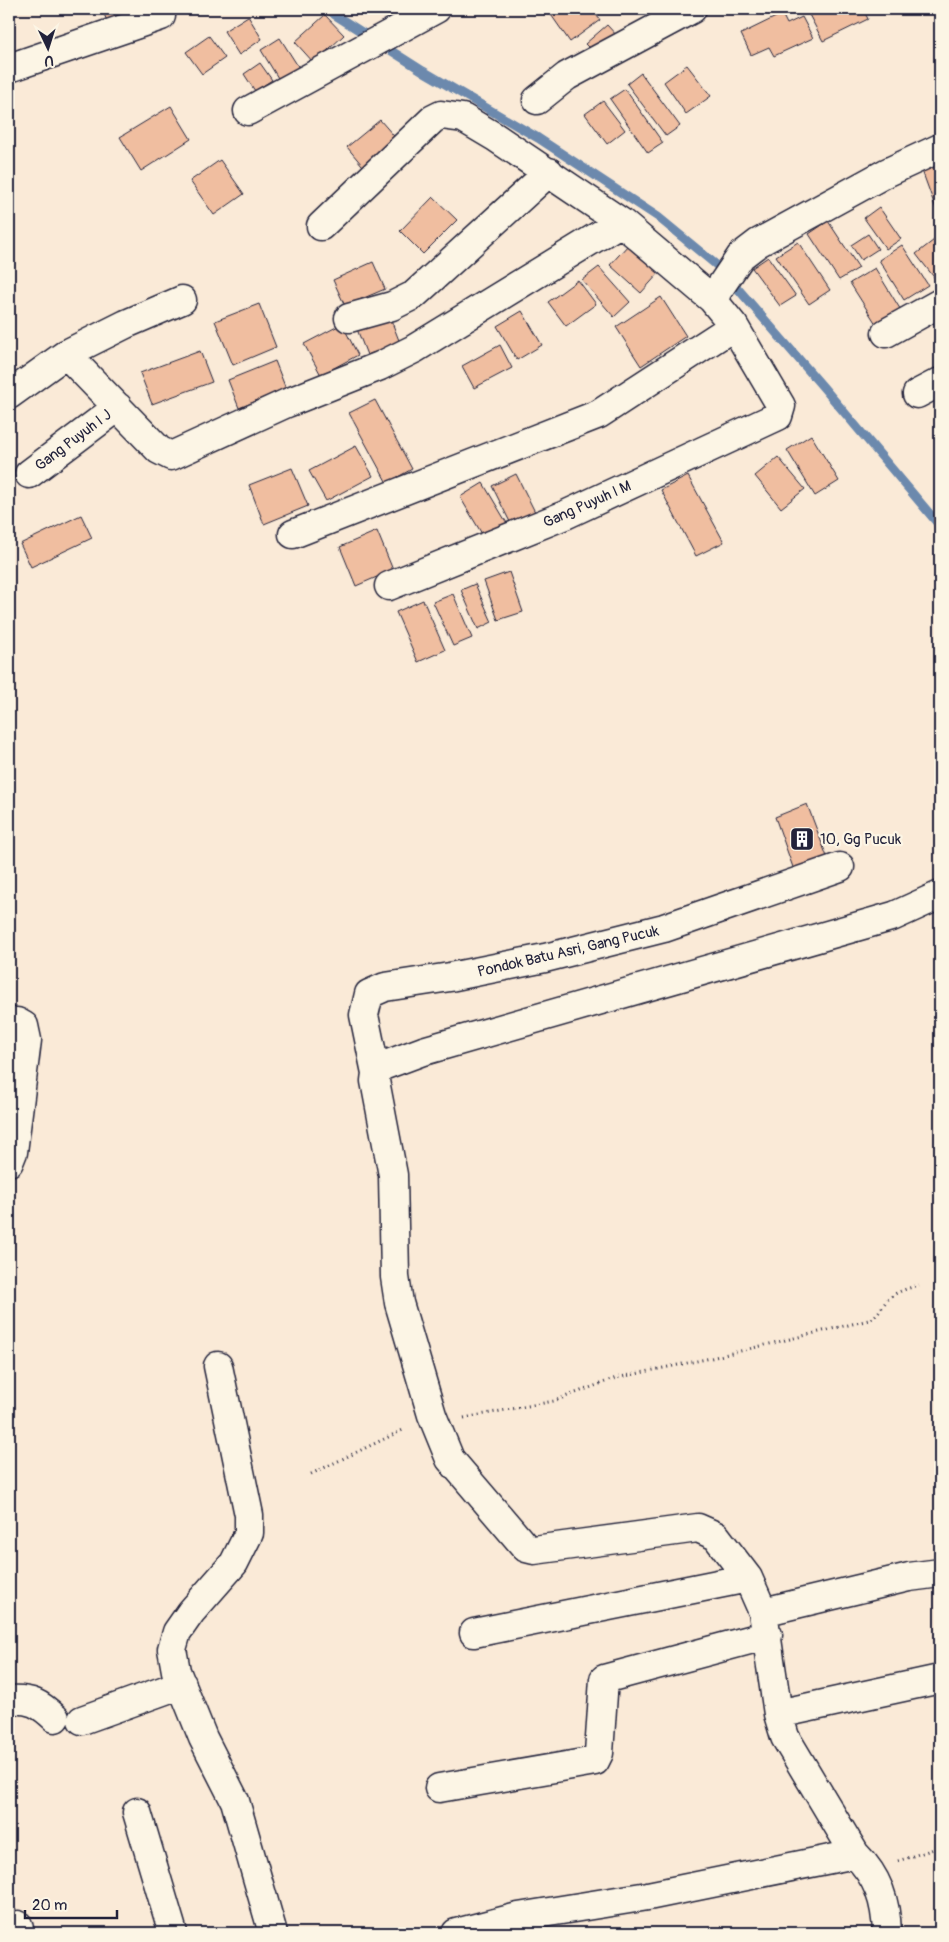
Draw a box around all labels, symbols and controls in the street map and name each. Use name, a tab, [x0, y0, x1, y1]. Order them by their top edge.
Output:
north arrow	[22, 22, 72, 72]
text: U	[44, 52, 54, 69]
street label: Gang Puyuh I J	[31, 406, 115, 475]
street label: Gang Puyuh I M	[540, 477, 634, 532]
building icon: 10, Gg Pucuk	[789, 826, 815, 852]
place label: 10, Gg Pucuk	[820, 830, 902, 849]
street label: Pondok Batu Asri, Gang Pucuk	[476, 921, 661, 982]
scale bar	[25, 1887, 118, 1919]
text: 20 m	[32, 1896, 67, 1915]

